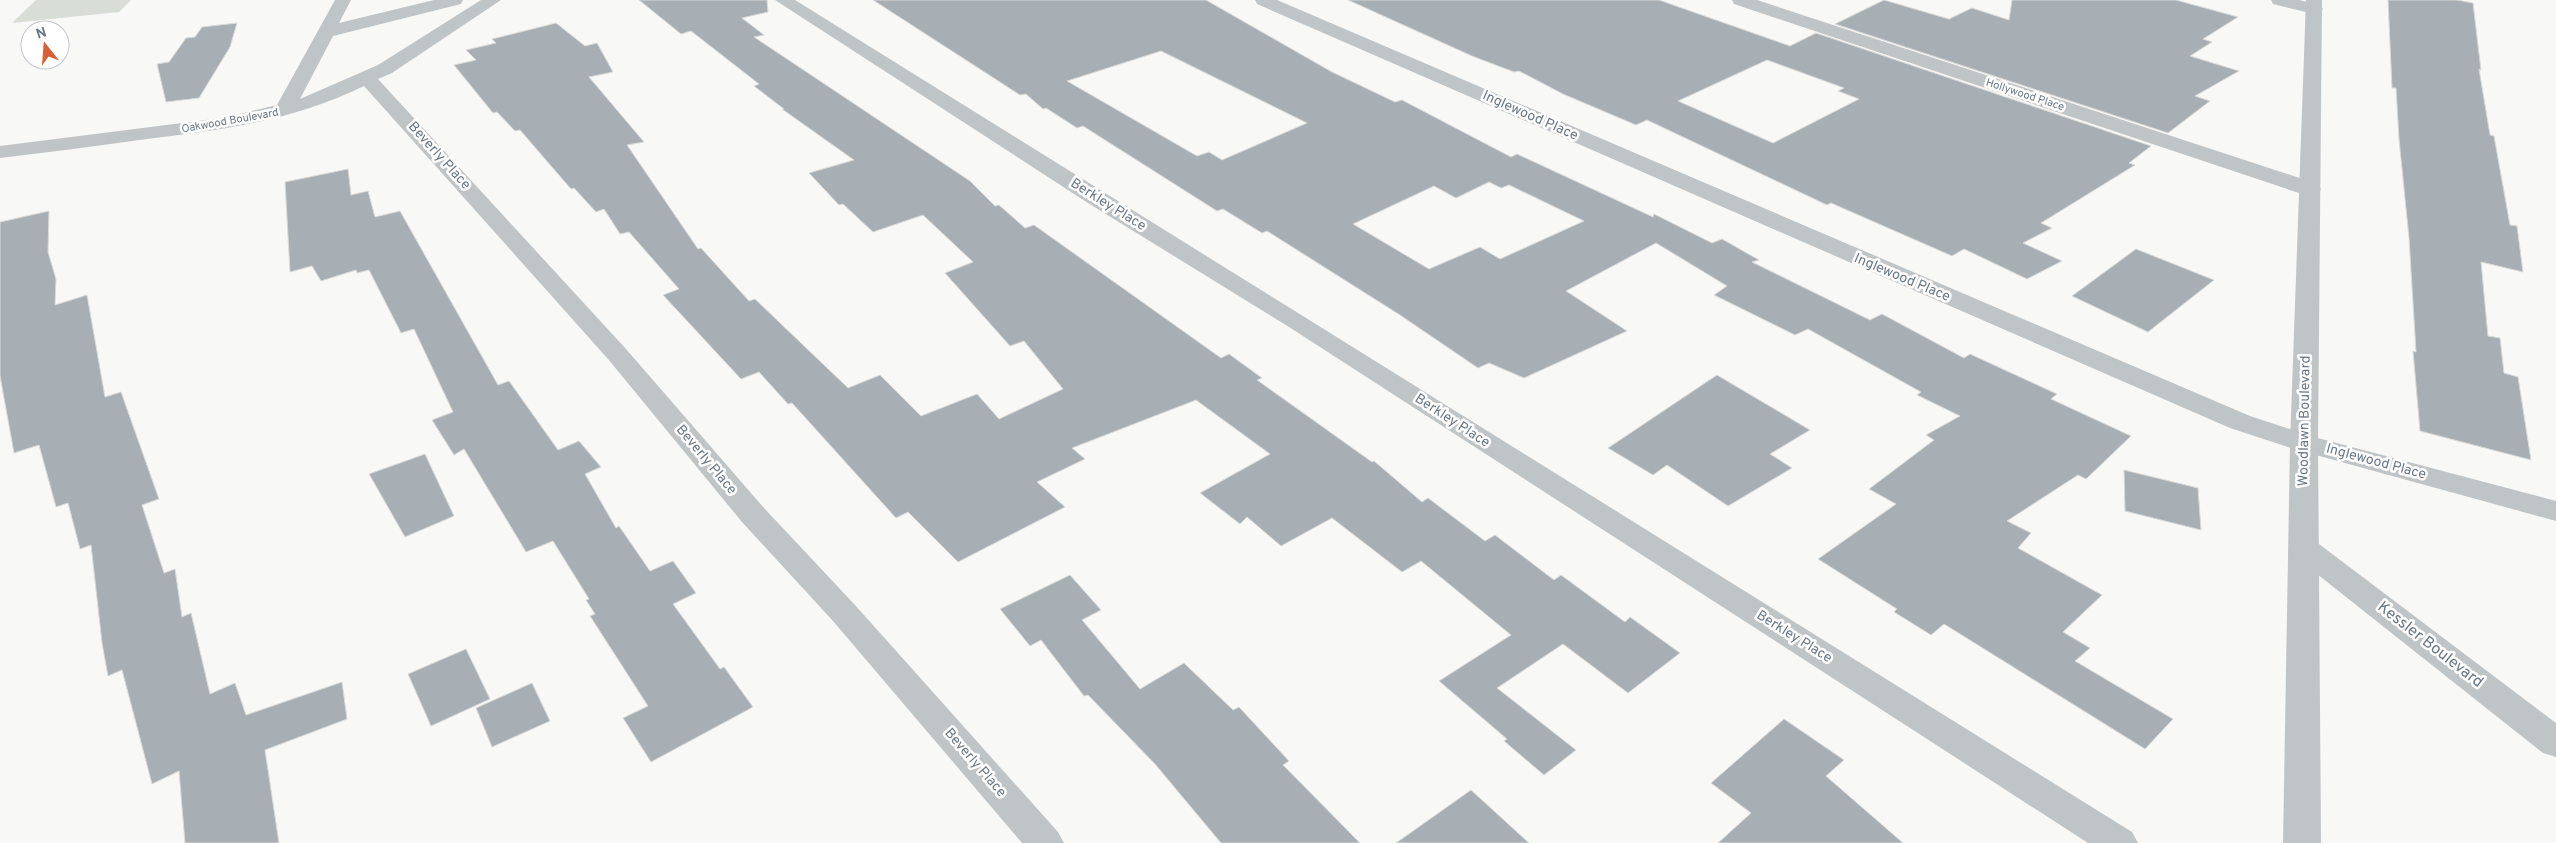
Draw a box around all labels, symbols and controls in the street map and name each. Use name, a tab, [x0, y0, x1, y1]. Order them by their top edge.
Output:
north arrow	[20, 20, 70, 70]
text: N	[34, 24, 49, 44]
street label: Hollywood Place	[1984, 76, 2066, 114]
street label: Inglewood Place	[1480, 87, 1580, 145]
street label: Oakwood Boulevard	[180, 106, 280, 136]
street label: Beverly Place	[404, 118, 474, 194]
street label: Berkley Place	[1067, 175, 1149, 235]
street label: Inglewood Place	[1851, 250, 1953, 306]
street label: Woodlawn Boulevard	[2295, 355, 2315, 487]
street label: Berkley Place	[1411, 390, 1493, 452]
street label: Beverly Place	[672, 422, 740, 498]
street label: Inglewood Place	[2324, 440, 2428, 484]
street label: Kessler Boulevard	[2373, 597, 2487, 693]
street label: Berkley Place	[1753, 607, 1835, 667]
street label: Beverly Place	[940, 725, 1010, 801]

